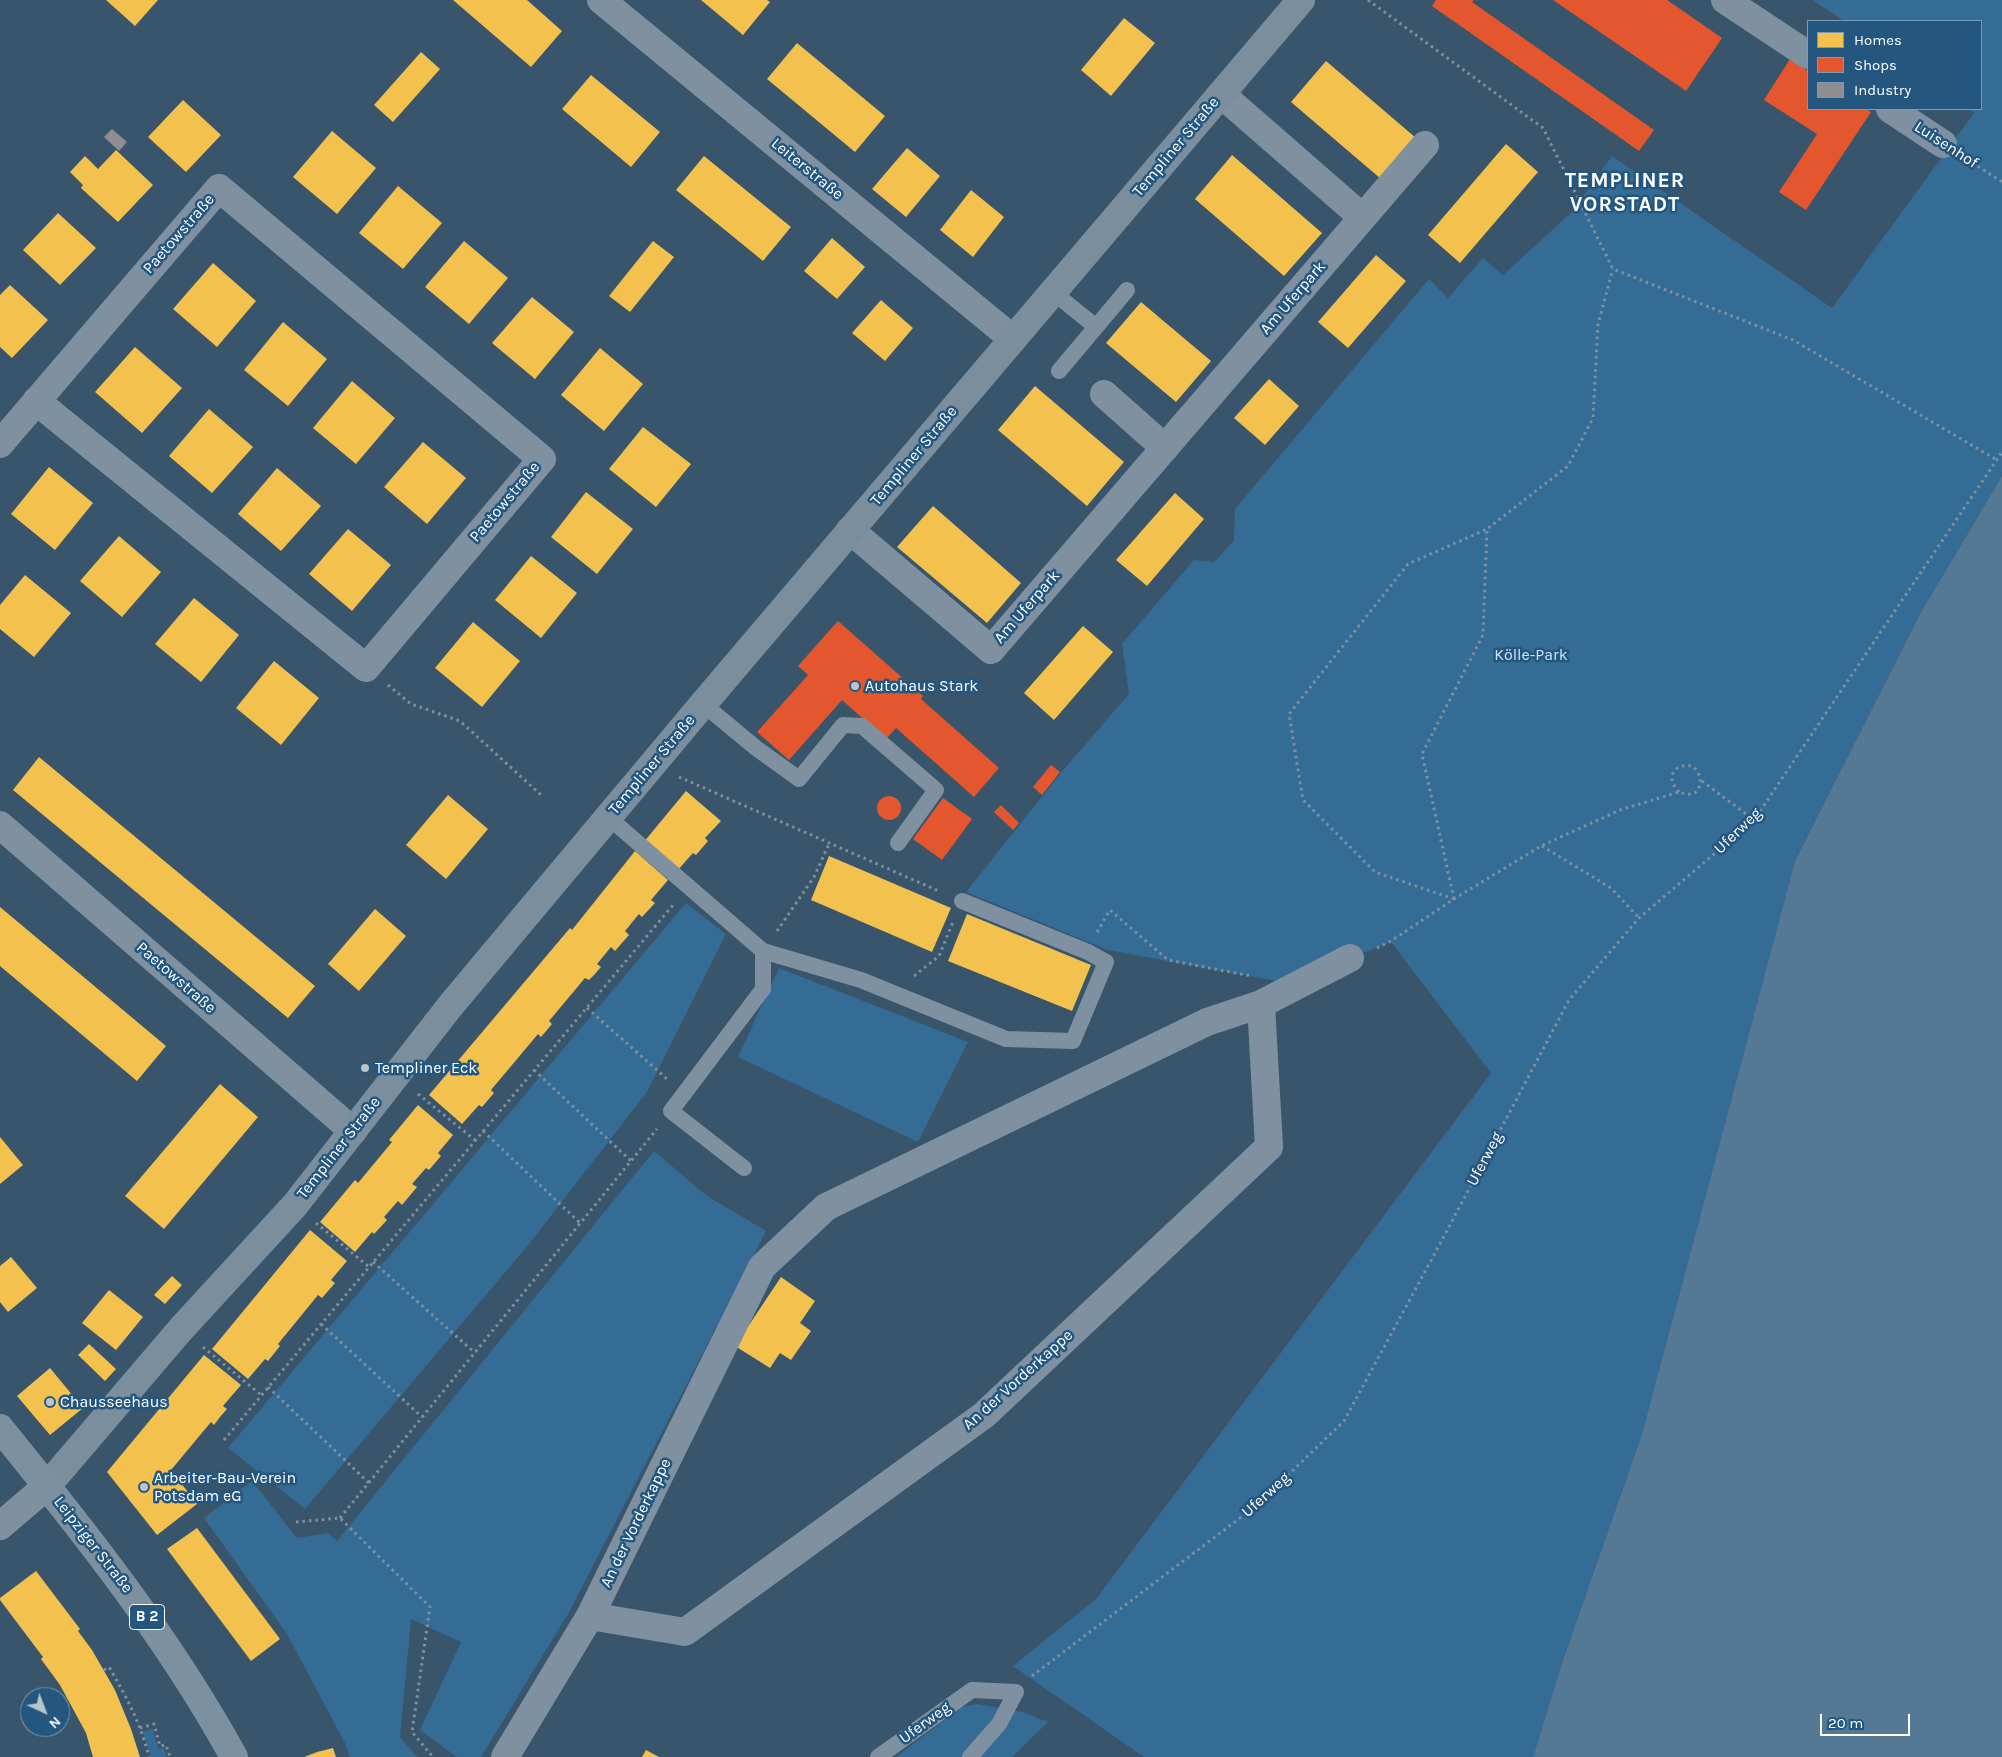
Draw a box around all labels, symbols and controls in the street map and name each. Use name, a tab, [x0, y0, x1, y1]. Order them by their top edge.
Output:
legend	[1807, 20, 1982, 110]
text: Homes	[1854, 31, 1902, 49]
text: Shops	[1854, 56, 1897, 74]
text: Industry	[1854, 81, 1911, 99]
street label: Templiner Straße	[1129, 93, 1223, 201]
street label: Luisenhof	[1911, 117, 1981, 173]
street label: Leiterstraße	[767, 134, 847, 204]
district label: TEMPLINER VORSTADT	[1564, 168, 1686, 218]
street label: Paetowstraße	[139, 190, 219, 278]
street label: Am Uferpark	[1256, 257, 1330, 339]
street label: Templiner Straße	[867, 402, 961, 510]
street label: Paetowstraße	[466, 458, 544, 546]
street label: Am Uferpark	[990, 566, 1064, 648]
park label: Kölle-Park	[1494, 645, 1568, 665]
place label: Autohaus Stark	[865, 676, 978, 696]
marker: Autohaus Stark	[849, 680, 861, 692]
street label: Templiner Straße	[605, 711, 699, 819]
street label: Uferweg	[1710, 804, 1766, 858]
street label: Paetowstraße	[132, 938, 220, 1018]
place label: Templiner Eck	[375, 1058, 477, 1078]
marker: Templiner Eck	[359, 1062, 371, 1074]
street label: Templiner Straße	[293, 1093, 385, 1203]
street label: Uferweg	[1463, 1129, 1507, 1189]
street label: An der Vorderkappe	[959, 1326, 1077, 1434]
place label: Chausseehaus	[60, 1392, 168, 1412]
marker: Chausseehaus	[44, 1396, 56, 1408]
street label: An der Vorderkappe	[596, 1455, 676, 1591]
place label: Arbeiter-Bau-Verein Potsdam eG	[154, 1468, 296, 1506]
street label: Uferweg	[1238, 1468, 1294, 1522]
marker: Arbeiter-Bau-Verein Potsdam eG	[138, 1481, 150, 1493]
street label: Leipziger Straße	[49, 1493, 137, 1597]
road number: B 2	[130, 1604, 164, 1630]
north arrow	[20, 1687, 70, 1737]
street label: Uferweg	[896, 1698, 954, 1748]
scale bar	[1822, 1704, 1912, 1736]
text: N	[45, 1713, 64, 1732]
text: 20 m	[1828, 1714, 1863, 1732]

